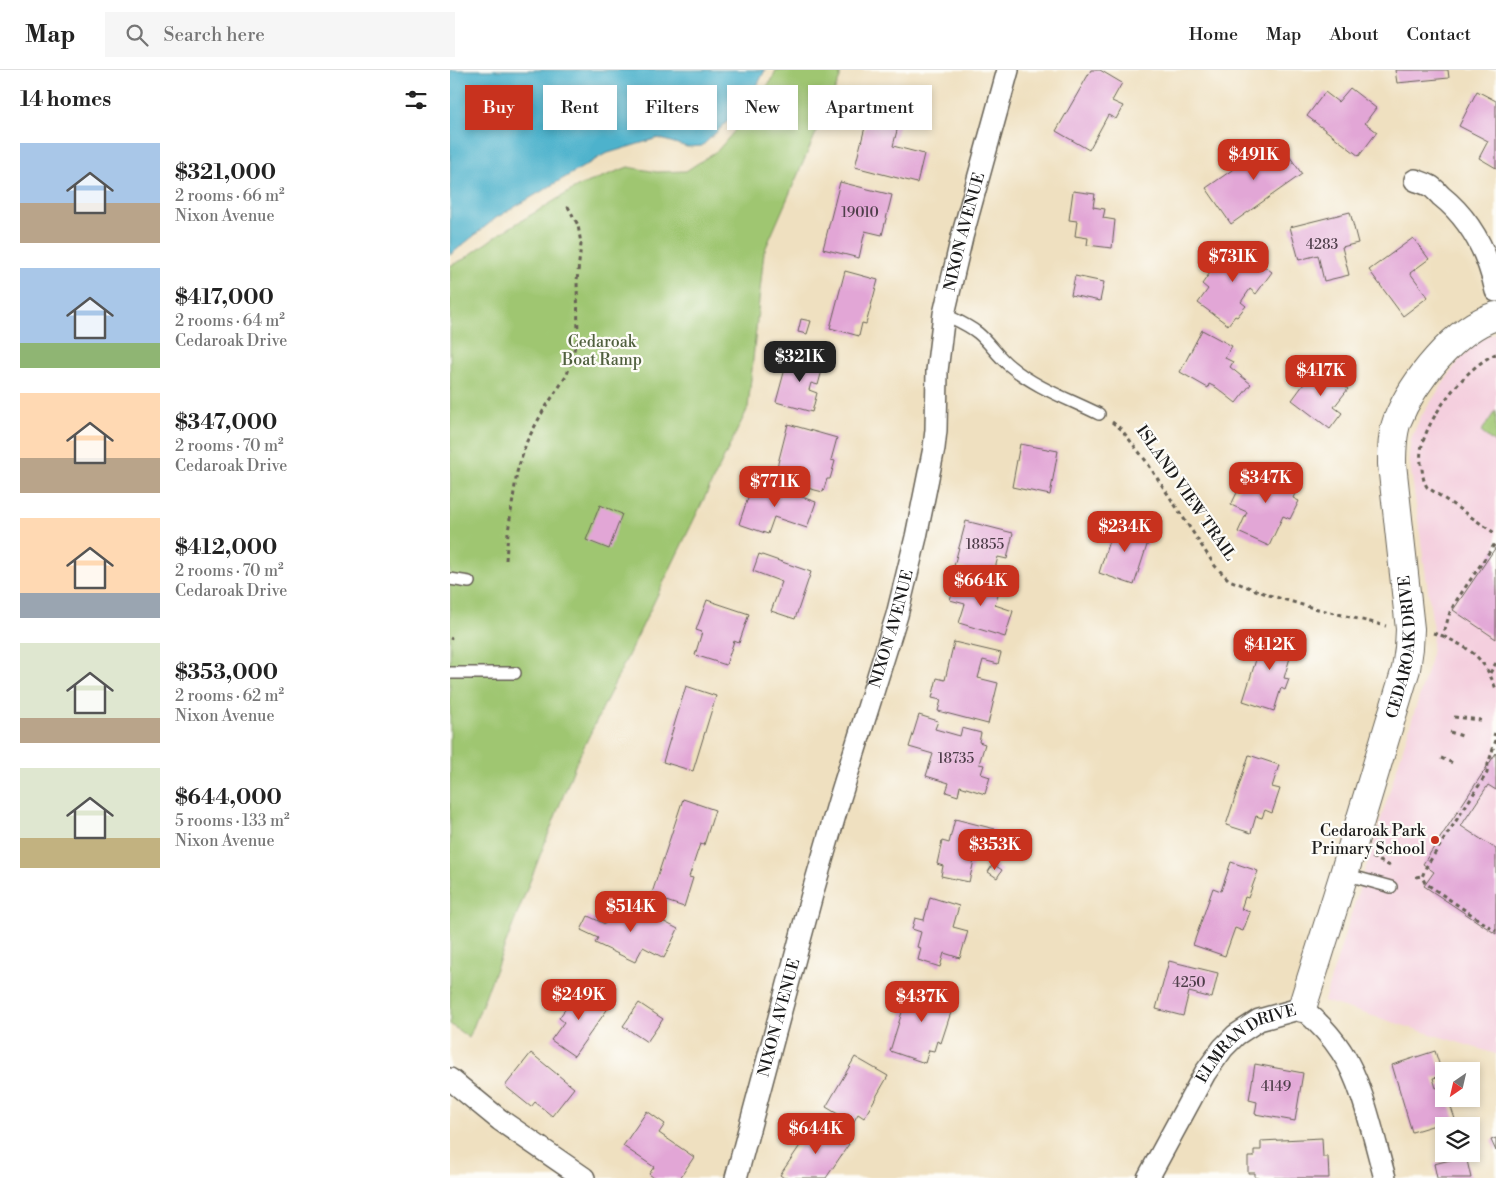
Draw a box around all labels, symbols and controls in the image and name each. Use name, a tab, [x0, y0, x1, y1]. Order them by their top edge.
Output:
search box	[105, 12, 455, 57]
text: Map	[25, 20, 75, 50]
icon: search	[123, 21, 151, 49]
text: Search here	[163, 23, 265, 47]
text: Home	[1189, 23, 1238, 46]
text: Map	[1266, 23, 1302, 46]
text: About	[1330, 23, 1379, 46]
text: Contact	[1407, 23, 1471, 46]
chip: Buy	[465, 85, 533, 130]
chip: Rent	[543, 85, 617, 130]
chip: Filters	[627, 85, 717, 130]
chip: New	[727, 85, 798, 130]
chip: Apartment	[808, 85, 932, 130]
icon: filters	[402, 86, 430, 114]
text: 14 homes	[20, 87, 111, 113]
pin: $491K	[1219, 138, 1289, 181]
text: $491K	[1229, 145, 1279, 165]
text: $321,000	[175, 160, 276, 186]
icon: home	[60, 163, 120, 223]
street label: NIXON AVENUE	[940, 170, 989, 293]
text: 2 rooms · 66 m²	[175, 186, 285, 206]
house number: 19010	[841, 204, 879, 222]
text: Nixon Avenue	[175, 206, 274, 226]
house number: 4283	[1306, 236, 1339, 254]
pin: $731K	[1198, 240, 1268, 283]
text: $731K	[1209, 247, 1257, 267]
text: $417,000	[175, 285, 274, 311]
icon: home	[60, 288, 120, 348]
text: 2 rooms · 64 m²	[175, 311, 285, 331]
text: Cedaroak Drive	[175, 331, 287, 351]
park label: Cedaroak Boat Ramp	[561, 332, 642, 370]
pin: $321K	[765, 340, 835, 383]
text: $321K	[775, 347, 825, 367]
pin: $417K	[1286, 354, 1356, 397]
text: $417K	[1296, 361, 1346, 381]
text: $347,000	[175, 410, 277, 436]
icon: home	[60, 413, 120, 473]
street label: ISLAND VIEW TRAIL	[1132, 421, 1240, 565]
text: 2 rooms · 70 m²	[175, 436, 284, 456]
text: Cedaroak Drive	[175, 456, 287, 476]
pin: $347K	[1231, 462, 1301, 504]
pin: $771K	[740, 466, 810, 508]
text: $347K	[1240, 468, 1292, 488]
text: $771K	[750, 472, 800, 492]
pin: $234K	[1090, 510, 1160, 553]
text: $234K	[1098, 517, 1152, 537]
text: $412,000	[175, 535, 277, 561]
house number: 18855	[966, 536, 1004, 554]
icon: home	[60, 538, 120, 598]
text: 2 rooms · 70 m²	[175, 561, 284, 581]
pin: $664K	[946, 564, 1016, 607]
street label: NIXON AVENUE	[865, 568, 918, 690]
text: $664K	[954, 571, 1008, 591]
street label: CEDAROAK DRIVE	[1382, 574, 1420, 721]
text: Cedaroak Drive	[175, 581, 287, 601]
pin: $412K	[1235, 628, 1305, 671]
text: $412K	[1244, 635, 1296, 655]
text: $353,000	[175, 660, 278, 686]
icon: home	[60, 663, 120, 723]
text: 2 rooms · 62 m²	[175, 686, 284, 706]
text: Nixon Avenue	[175, 706, 274, 726]
house number: 18735	[938, 750, 975, 768]
text: $644,000	[175, 785, 282, 811]
icon: home	[60, 788, 120, 848]
text: 5 rooms · 133 m²	[175, 811, 290, 831]
place label: Cedaroak Park Primary School	[1311, 821, 1427, 859]
pin: $353K	[960, 828, 1030, 871]
text: Nixon Avenue	[175, 831, 274, 851]
marker: Cedaroak Park Primary School	[1429, 834, 1441, 846]
text: $353K	[969, 835, 1021, 855]
pin: $514K	[596, 890, 666, 933]
text: $514K	[606, 897, 656, 917]
street label: NIXON AVENUE	[754, 956, 804, 1079]
house number: 4250	[1172, 974, 1206, 992]
pin: $249K	[544, 978, 614, 1021]
pin: $437K	[887, 980, 957, 1023]
text: $249K	[552, 985, 606, 1005]
text: $437K	[896, 987, 948, 1007]
street label: ELMRAN DRIVE	[1191, 1000, 1299, 1086]
north arrow	[1435, 1062, 1480, 1108]
map controls	[1435, 1062, 1480, 1162]
house number: 4149	[1261, 1078, 1291, 1096]
pin: $644K	[781, 1112, 851, 1155]
button: layers	[1435, 1117, 1480, 1162]
text: $644K	[789, 1119, 843, 1139]

